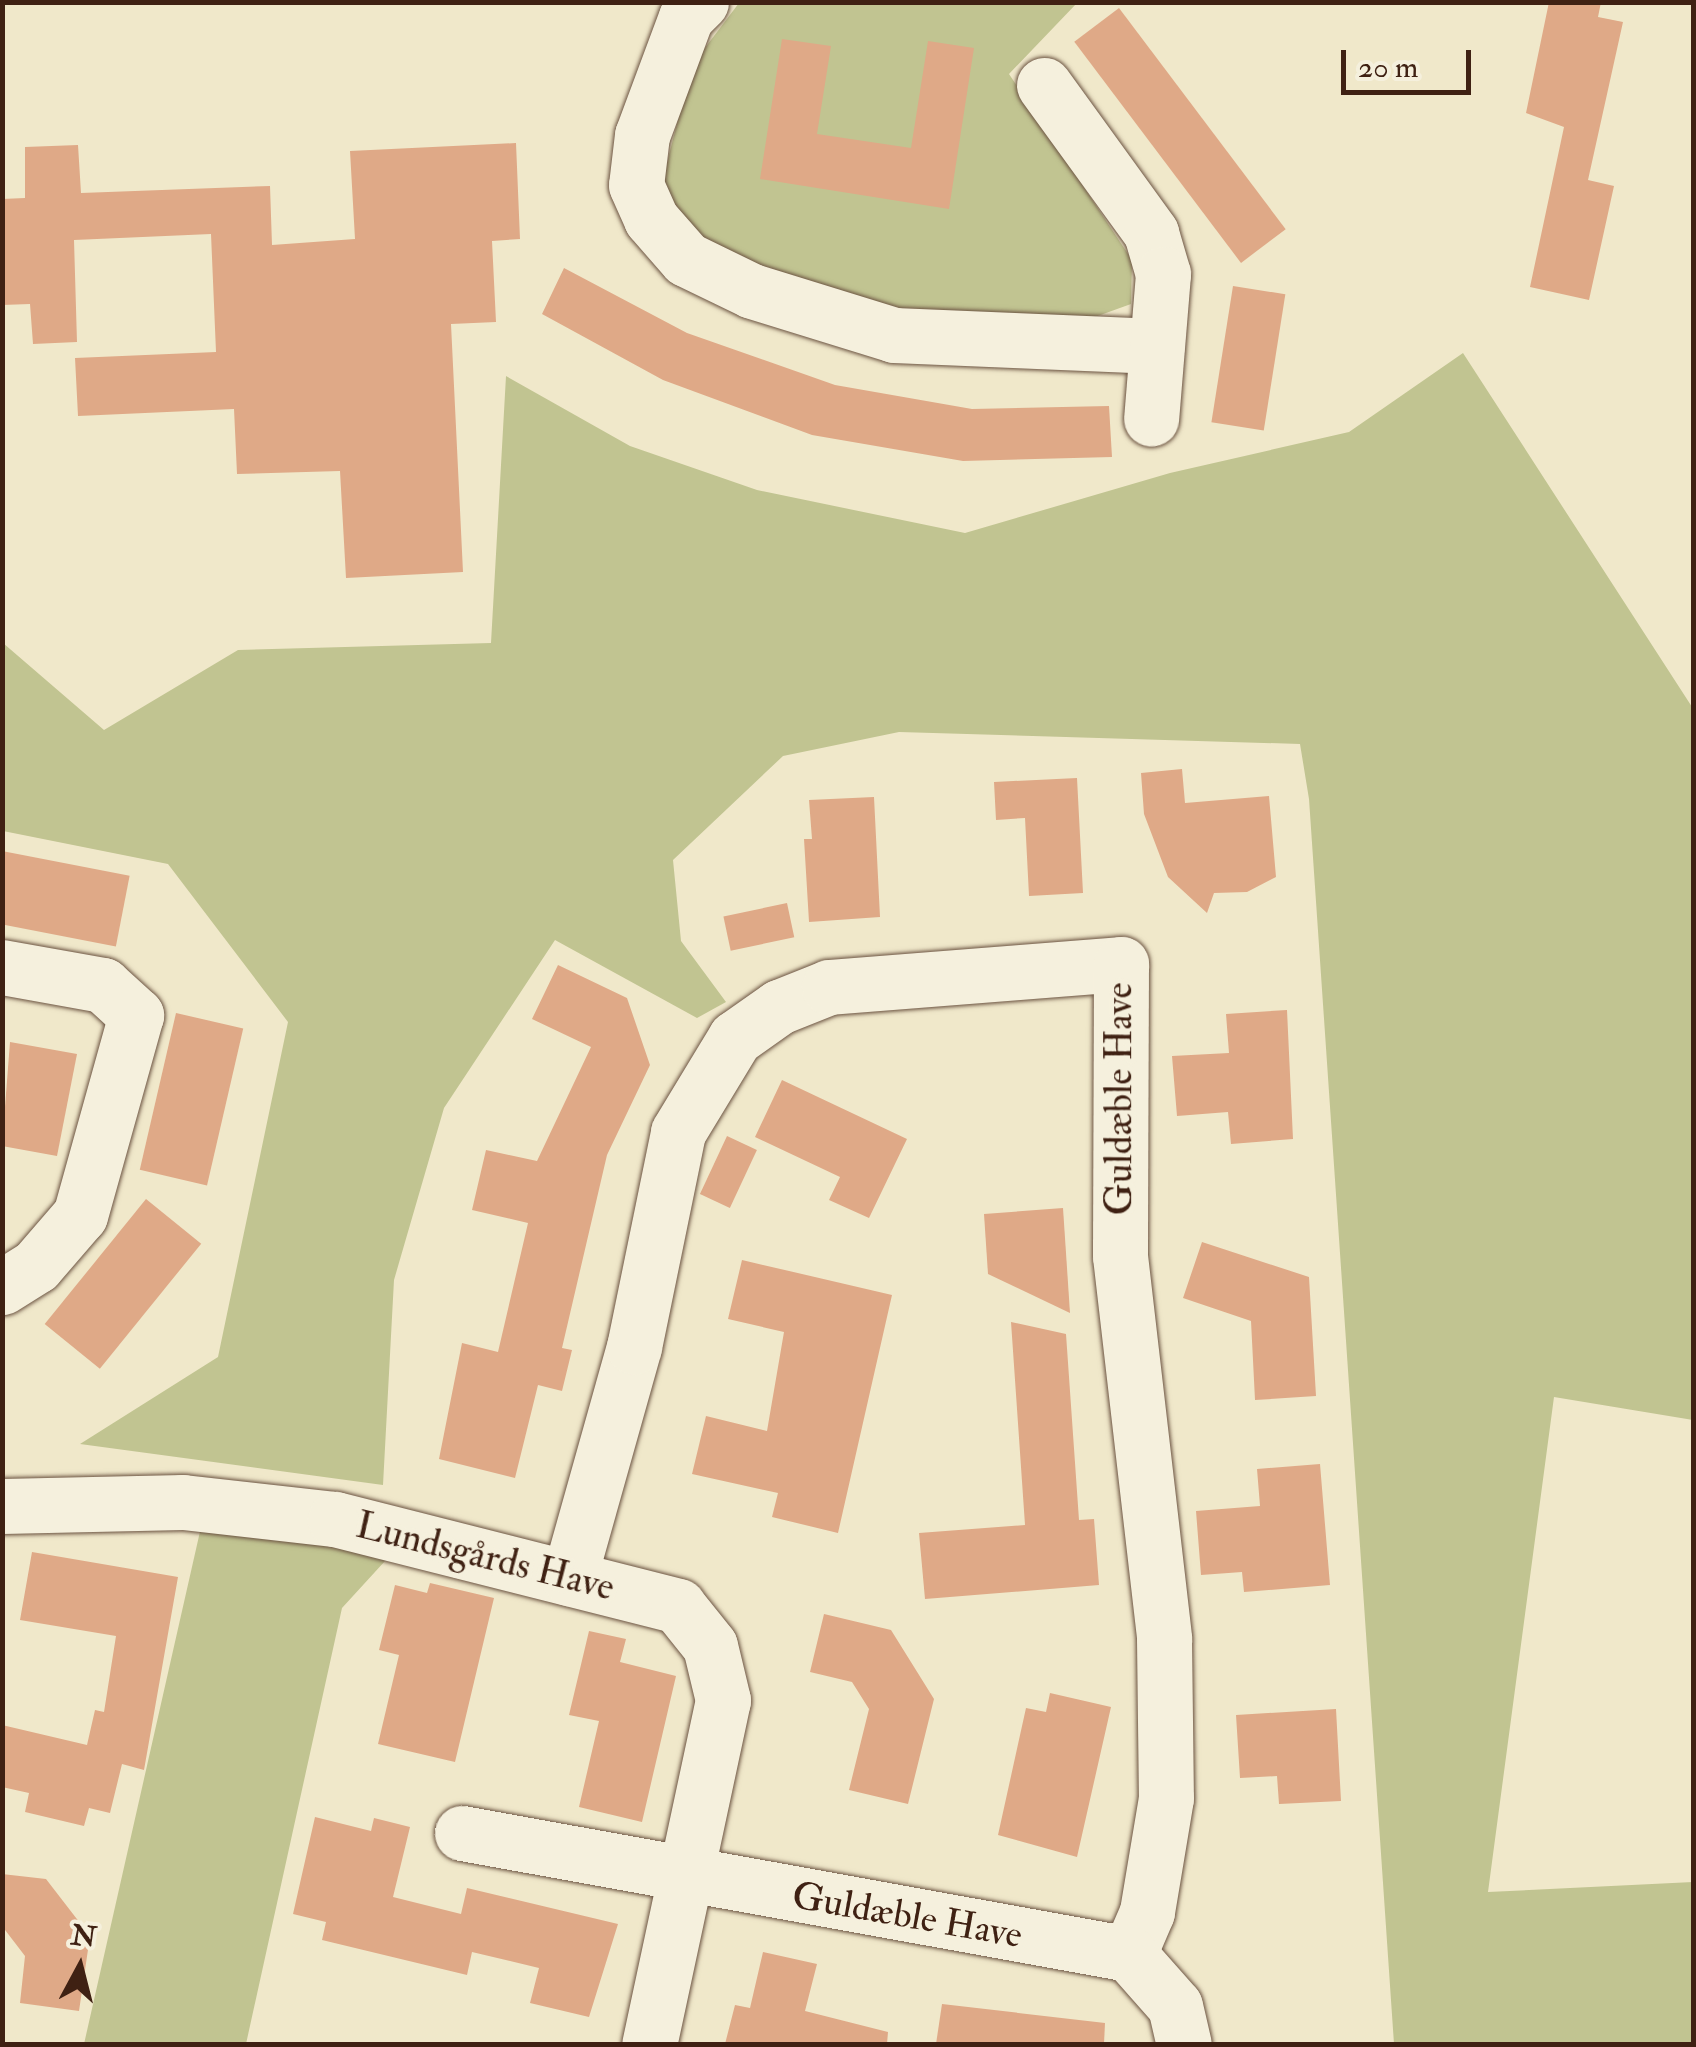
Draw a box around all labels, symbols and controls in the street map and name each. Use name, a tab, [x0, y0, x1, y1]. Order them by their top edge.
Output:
scale bar	[1346, 30, 1476, 92]
text: 20 m	[1358, 49, 1418, 86]
street label: Guldæble Have	[1097, 983, 1143, 1215]
street label: Lundsgårds Have	[351, 1503, 619, 1611]
street label: Guldæble Have	[788, 1873, 1026, 1959]
north arrow	[30, 1917, 130, 2017]
text: N	[69, 1918, 98, 1956]

